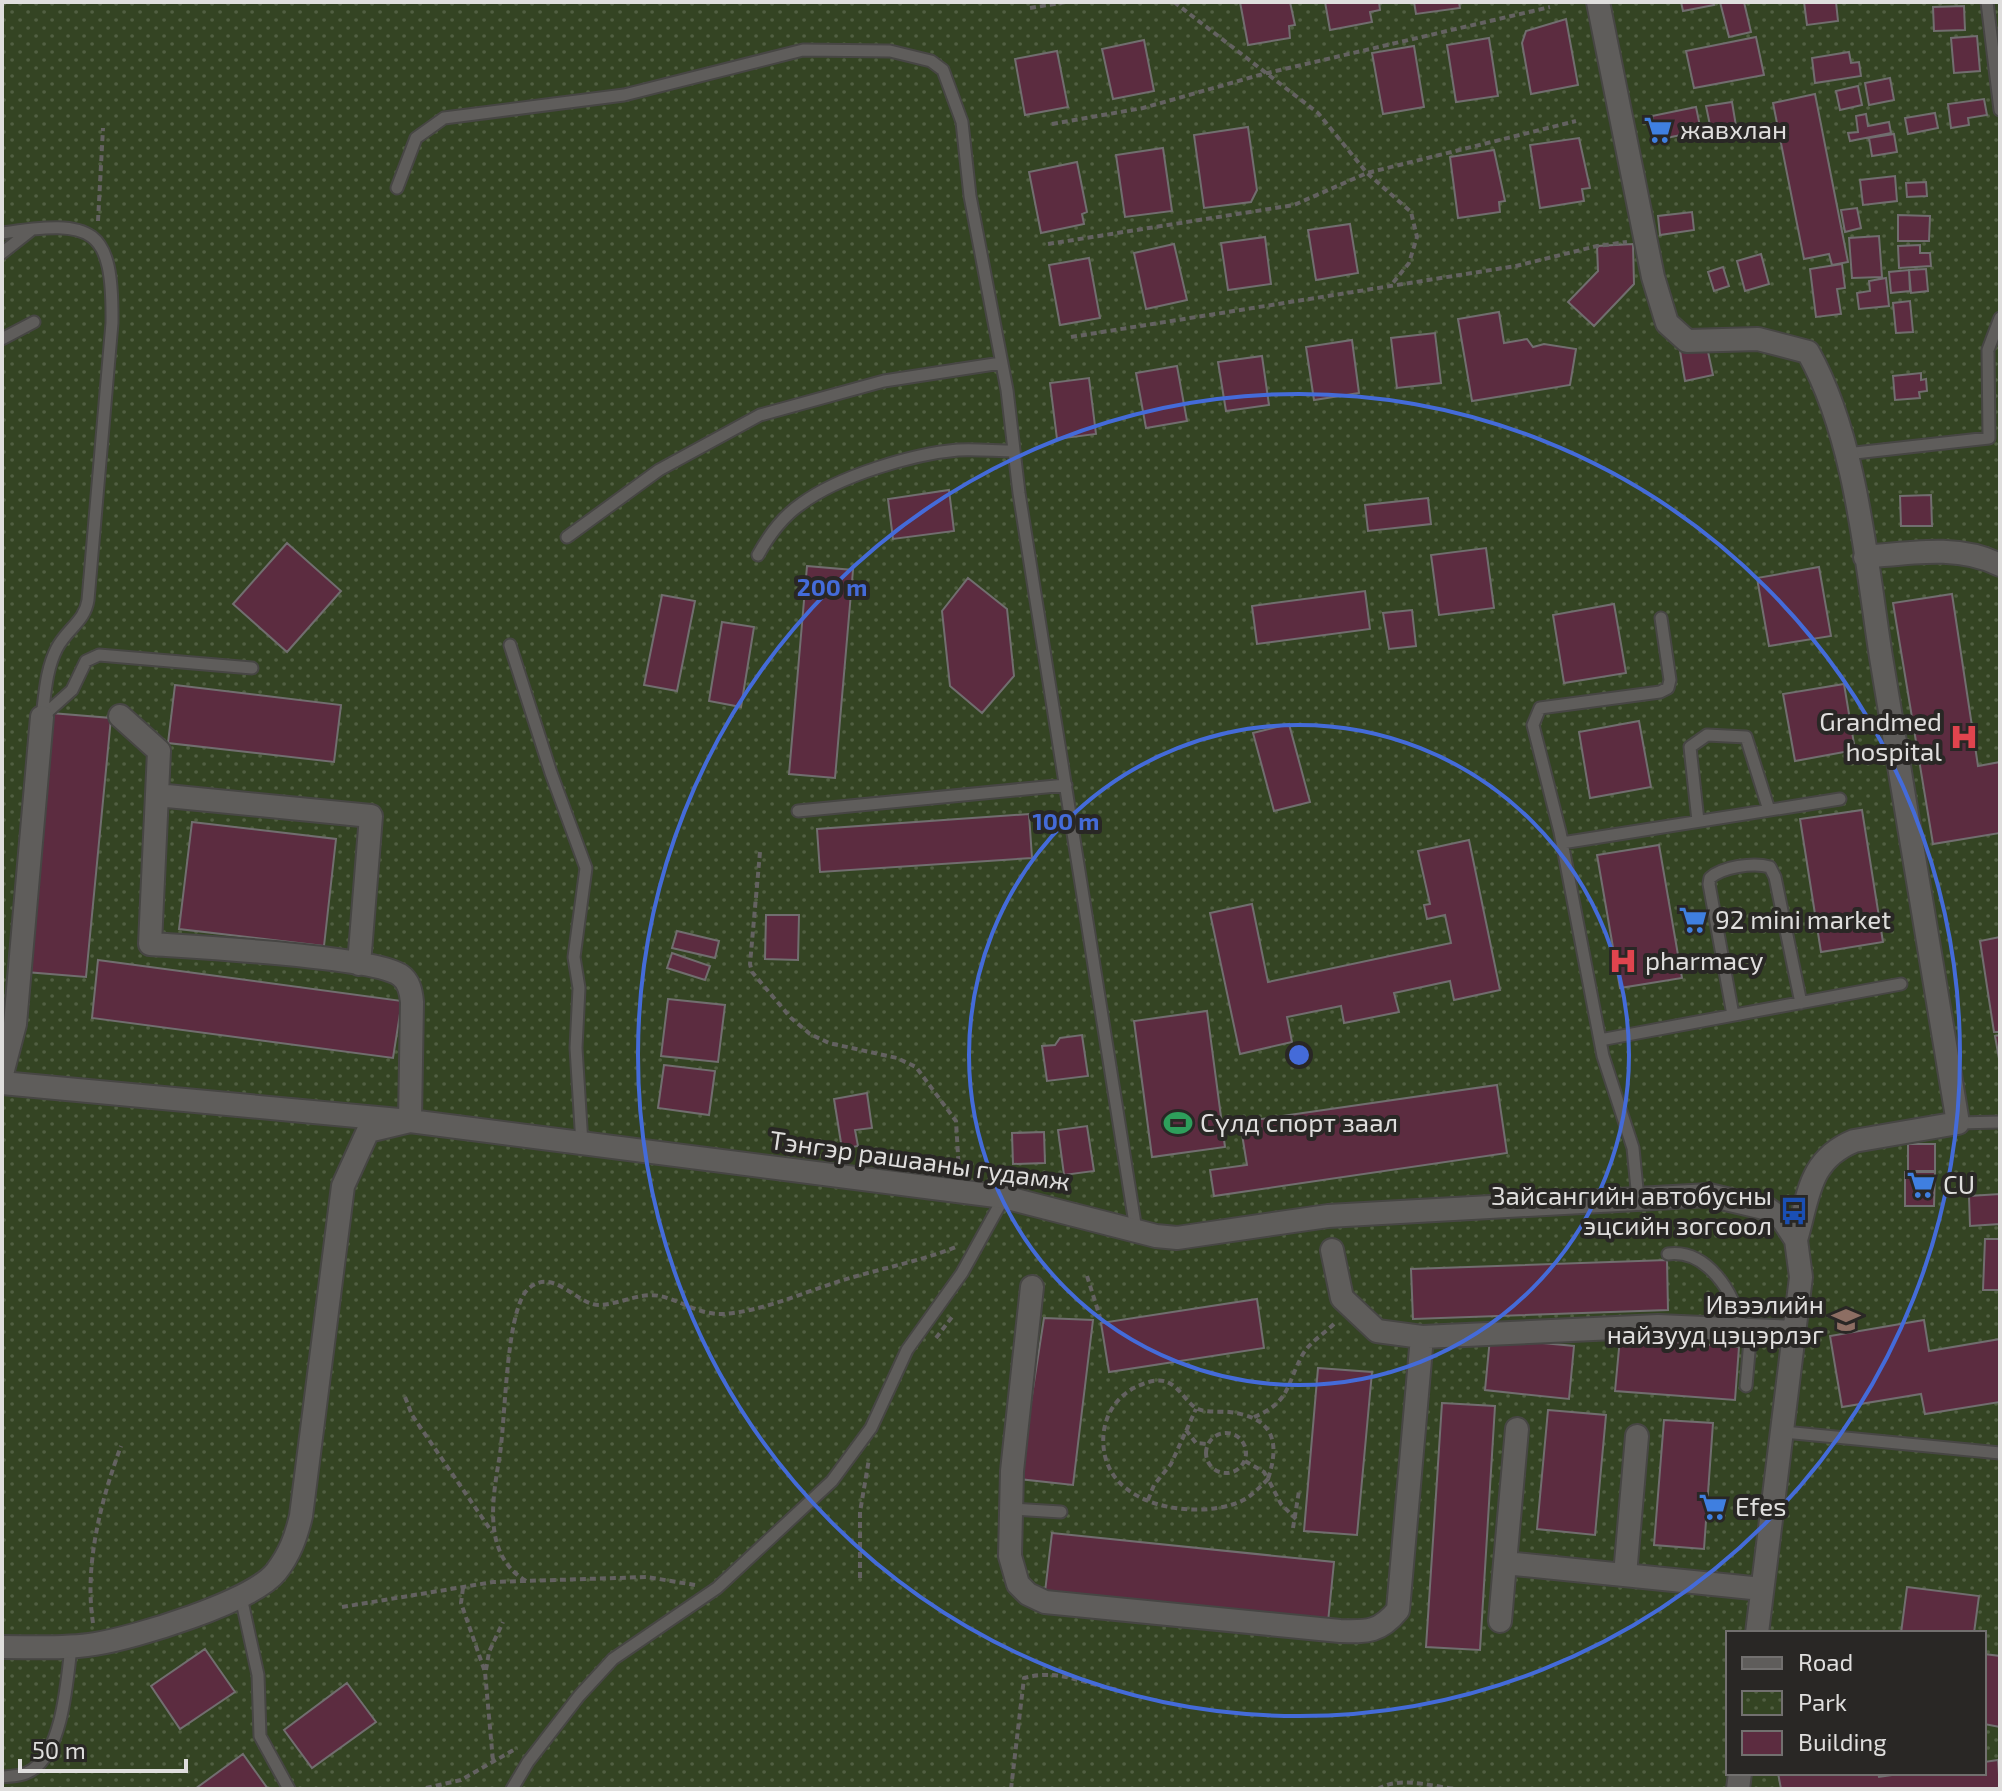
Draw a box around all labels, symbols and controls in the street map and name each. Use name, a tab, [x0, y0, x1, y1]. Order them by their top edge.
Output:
place label: жавхлан	[1680, 113, 1787, 144]
supermarket icon: жавхлан	[1643, 115, 1673, 145]
text: 200 m	[797, 572, 867, 601]
place label: Grandmed hospital	[1819, 705, 1942, 766]
hospital icon: Grandmed hospital	[1949, 722, 1979, 752]
text: 100 m	[1033, 806, 1099, 835]
place label: 92 mini market	[1715, 903, 1891, 934]
supermarket icon: 92 mini market	[1678, 905, 1708, 935]
place label: pharmacy	[1645, 944, 1764, 975]
hospital icon: pharmacy	[1608, 946, 1638, 976]
centre of rings	[1285, 1041, 1313, 1069]
place label: Сүлд спорт заал	[1200, 1106, 1398, 1137]
sports icon: Сүлд спорт заал	[1163, 1108, 1193, 1138]
street label: Тэнгэр рашааны гудамж	[768, 1123, 1072, 1197]
place label: CU	[1943, 1168, 1975, 1199]
supermarket icon: CU	[1906, 1170, 1936, 1200]
place label: Зайсангийн автобусны эцсийн зогсоол	[1491, 1179, 1772, 1240]
bus stop icon: Зайсангийн автобусны эцсийн зогсоол	[1779, 1196, 1809, 1226]
place label: Ивээлийн найзууд цэцэрлэг	[1607, 1288, 1824, 1350]
school or university icon: Ивээлийн найзууд цэцэрлэг	[1831, 1305, 1861, 1335]
place label: Efes	[1735, 1490, 1786, 1521]
supermarket icon: Efes	[1698, 1492, 1728, 1522]
legend	[1726, 1631, 1986, 1775]
text: Road	[1798, 1647, 1853, 1676]
text: Park	[1798, 1687, 1847, 1716]
scale bar	[20, 1723, 186, 1773]
text: Building	[1798, 1727, 1887, 1756]
text: 50 m	[32, 1735, 86, 1764]

